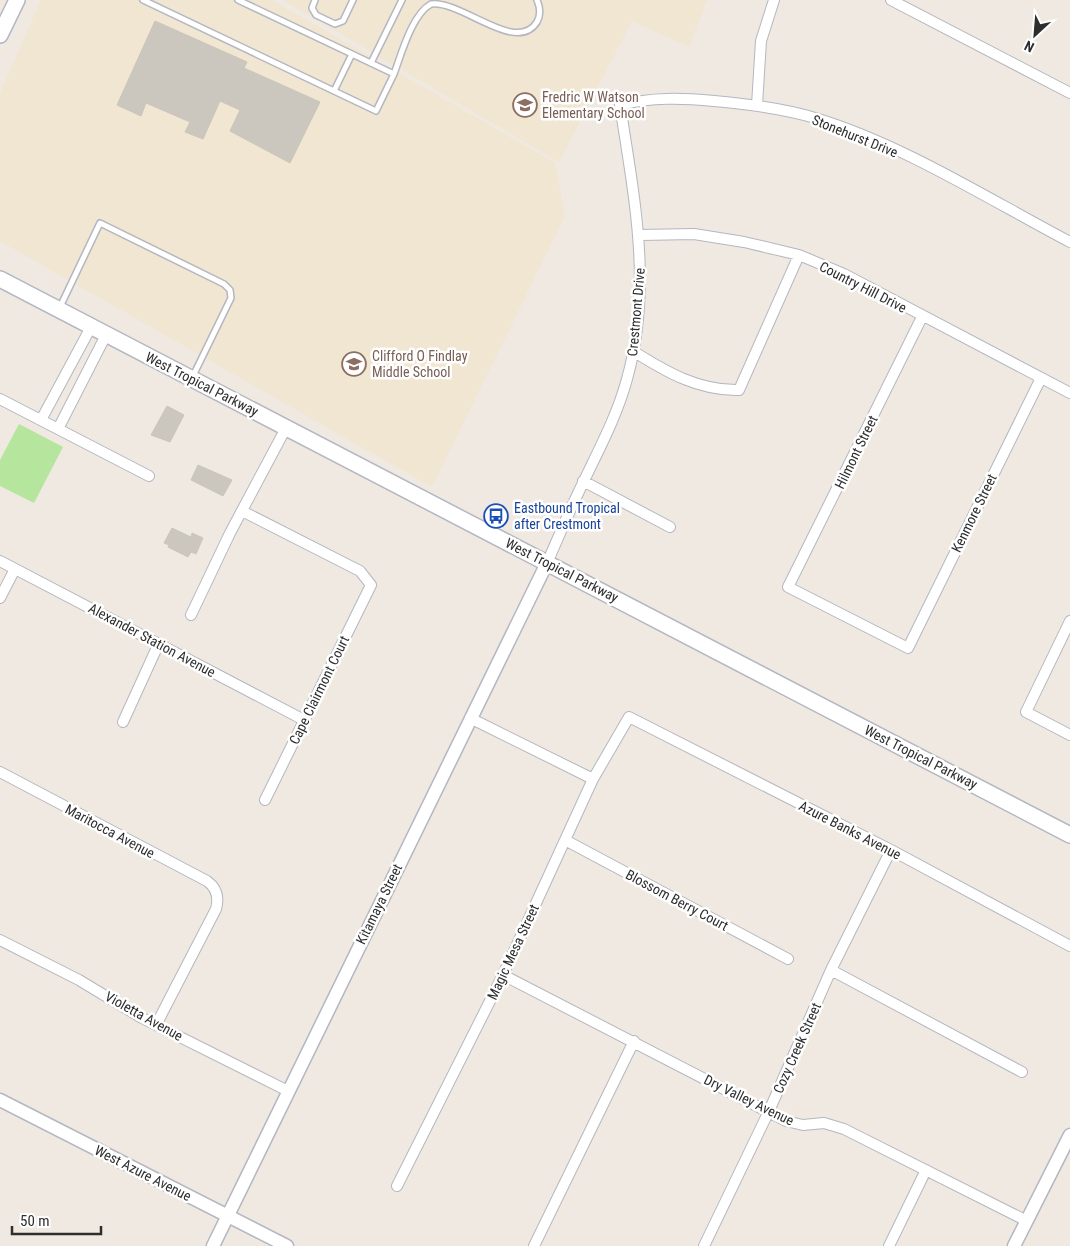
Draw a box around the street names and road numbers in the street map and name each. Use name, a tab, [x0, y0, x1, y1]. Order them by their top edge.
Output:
street label: Stonehurst Drive	[810, 112, 901, 161]
street label: Country Hill Drive	[817, 258, 910, 316]
street label: Crestmont Drive	[624, 267, 648, 357]
street label: West Tropical Parkway	[143, 349, 261, 419]
street label: Hilmont Street	[831, 413, 881, 491]
street label: Kenmore Street	[948, 471, 1000, 555]
street label: West Tropical Parkway	[503, 535, 621, 605]
street label: Alexander Station Avenue	[86, 600, 219, 680]
street label: Cape Clairmont Court	[286, 633, 352, 747]
street label: West Tropical Parkway	[862, 722, 980, 792]
street label: Azure Banks Avenue	[796, 797, 904, 863]
street label: Maritocca Avenue	[63, 801, 158, 861]
street label: Kitamaya Street	[353, 861, 405, 947]
street label: Blossom Berry Court	[623, 866, 731, 934]
street label: Magic Mesa Street	[484, 902, 542, 1002]
street label: Violetta Avenue	[102, 988, 186, 1044]
street label: Cozy Creek Street	[770, 1000, 824, 1096]
street label: Dry Valley Avenue	[701, 1071, 797, 1129]
street label: West Azure Avenue	[92, 1142, 194, 1204]

